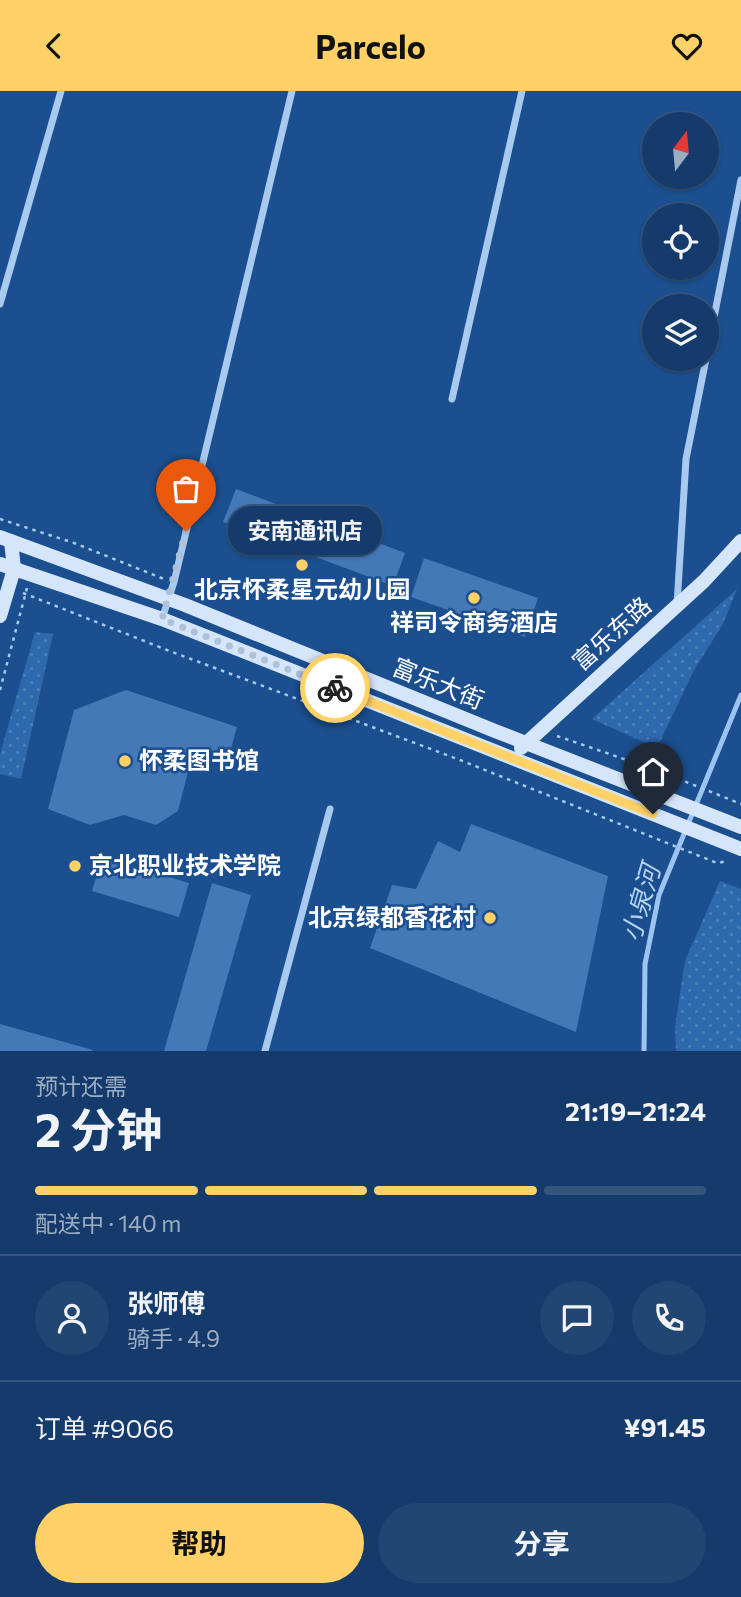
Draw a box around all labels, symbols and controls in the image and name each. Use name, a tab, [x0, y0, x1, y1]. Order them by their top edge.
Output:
text: Parcelo	[315, 26, 426, 66]
icon: back	[35, 27, 73, 65]
icon: heart	[668, 27, 706, 65]
north arrow	[642, 112, 719, 189]
map controls	[642, 112, 719, 371]
button: locate	[642, 203, 719, 280]
button: layers	[642, 294, 719, 371]
pin	[156, 459, 216, 531]
icon: bag	[167, 470, 205, 508]
callout: 安南通讯店	[228, 507, 382, 555]
text: 安南通讯店	[248, 516, 363, 544]
marker: 北京怀柔星元幼儿园	[294, 557, 310, 573]
place label: 北京怀柔星元幼儿园	[194, 574, 410, 603]
marker: 祥司令商务酒店	[466, 590, 482, 606]
street label: 富乐东路	[566, 590, 656, 676]
place label: 祥司令商务酒店	[390, 607, 558, 636]
street label: 富乐大街	[389, 651, 488, 714]
courier	[300, 653, 370, 723]
icon: bike	[316, 669, 354, 707]
pin	[623, 742, 683, 814]
place label: 怀柔图书馆	[139, 745, 259, 774]
marker: 怀柔图书馆	[117, 753, 133, 769]
icon: home	[634, 753, 672, 791]
place label: 京北职业技术学院	[89, 850, 281, 879]
water label: 小泉河	[614, 856, 667, 944]
marker: 京北职业技术学院	[67, 858, 83, 874]
place label: 北京绿都香花村	[308, 902, 476, 931]
marker: 北京绿都香花村	[482, 910, 498, 926]
text: 预计还需	[35, 1072, 127, 1100]
text: 21:19–21:24	[565, 1095, 706, 1126]
text: 2 分钟	[35, 1100, 162, 1156]
text: 配送中 · 140 m	[35, 1209, 181, 1237]
button: person	[35, 1281, 109, 1355]
button: chat	[540, 1281, 614, 1355]
button: phone	[632, 1281, 706, 1355]
text: 张师傅	[127, 1287, 205, 1318]
text: 骑手 · 4.9	[127, 1324, 220, 1352]
text: ¥91.45	[624, 1411, 706, 1442]
text: 订单 #9066	[35, 1412, 174, 1443]
button: 帮助	[35, 1503, 364, 1583]
button: 分享	[378, 1503, 706, 1583]

